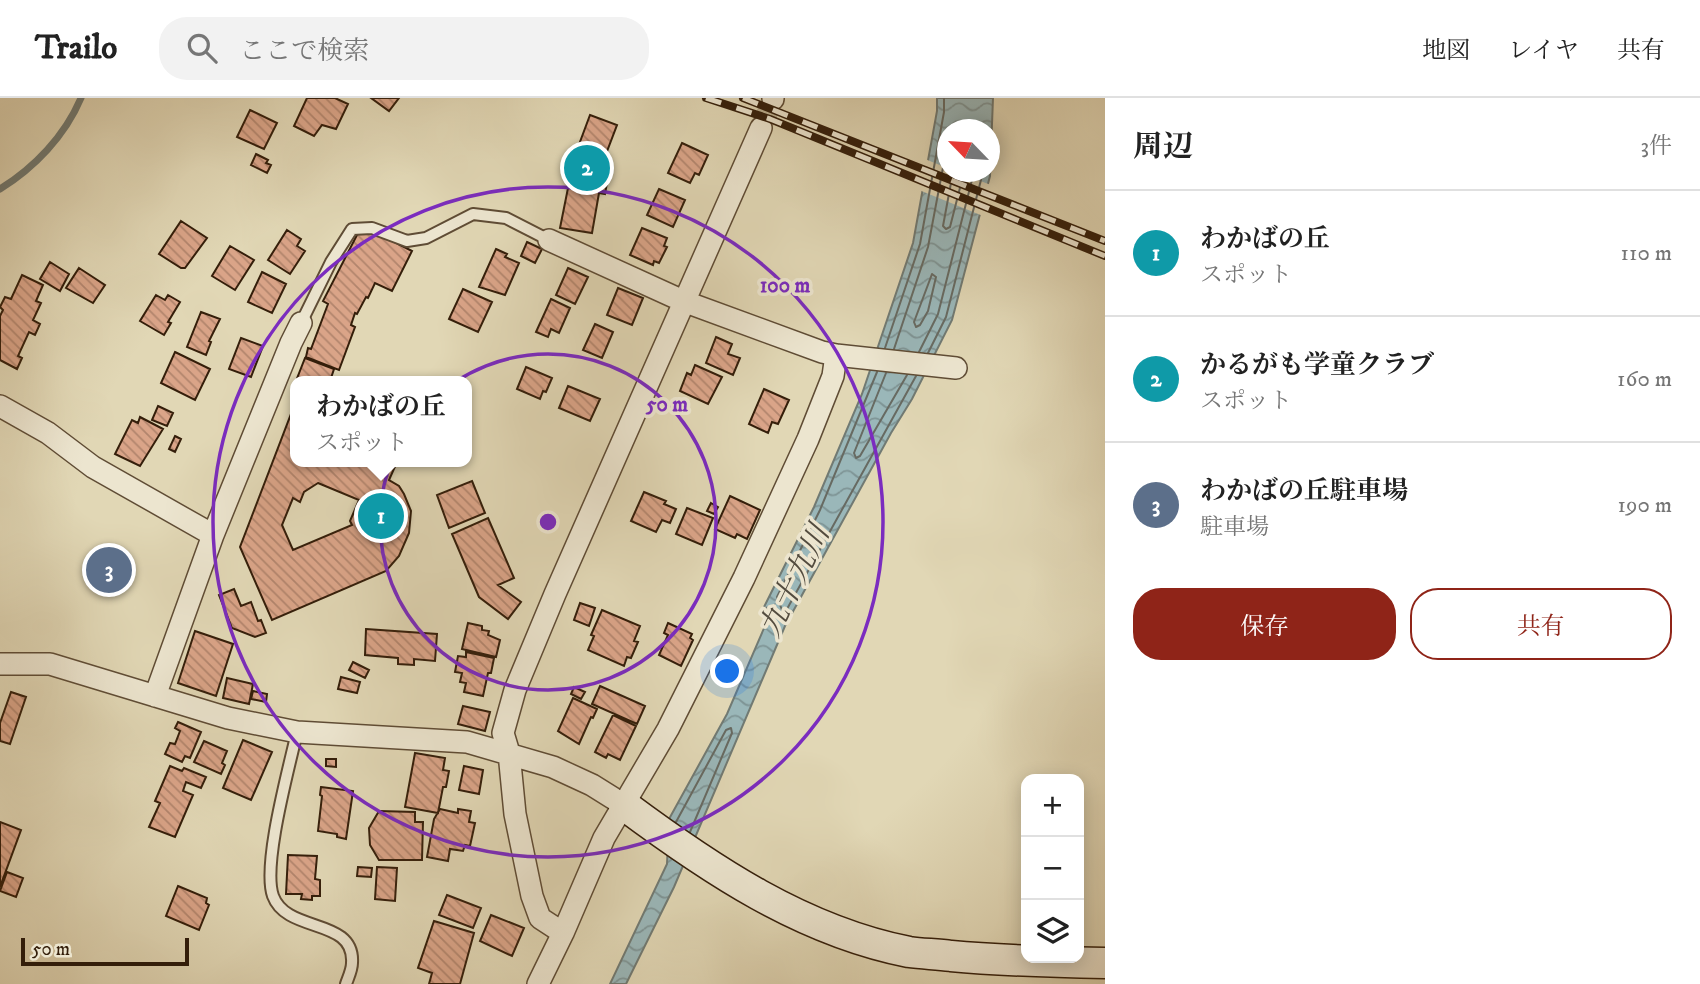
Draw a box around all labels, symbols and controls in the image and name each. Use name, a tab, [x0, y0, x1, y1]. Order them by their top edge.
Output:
search box	[159, 17, 649, 80]
text: Trailo	[35, 28, 117, 69]
icon: search	[183, 29, 221, 67]
text: ここで検索	[239, 35, 369, 68]
text: 地図	[1422, 36, 1470, 66]
text: レイヤ	[1508, 36, 1579, 66]
text: 共有	[1617, 36, 1665, 66]
north arrow	[937, 119, 1000, 182]
text: 周辺	[1133, 129, 1193, 166]
text: 3件	[1640, 132, 1672, 161]
pin: 2	[564, 142, 610, 194]
text: わかばの丘	[1200, 223, 1330, 256]
text: 1	[1152, 239, 1160, 268]
text: 110 m	[1621, 239, 1672, 268]
text: スポット	[1200, 261, 1292, 290]
text: 100 m	[760, 273, 810, 299]
text: かるがも学童クラブ	[1200, 349, 1434, 382]
text: 2	[1150, 365, 1162, 394]
text: 160 m	[1617, 365, 1672, 394]
popup	[290, 376, 472, 467]
text: スポット	[1200, 387, 1292, 416]
text: わかばの丘	[316, 391, 446, 424]
text: 50 m	[645, 392, 688, 418]
text: スポット	[316, 429, 408, 458]
text: わかばの丘駐車場	[1200, 475, 1408, 508]
pin: 1	[358, 490, 404, 542]
text: 3	[1152, 491, 1160, 520]
text: 190 m	[1618, 491, 1672, 520]
centre of rings	[536, 510, 560, 534]
text: 駐車場	[1200, 513, 1269, 542]
water label: 九十九川	[752, 517, 840, 644]
pin: 3	[86, 544, 132, 596]
button: 保存	[1133, 588, 1396, 660]
button: 共有	[1410, 588, 1672, 660]
your location	[710, 654, 744, 688]
map controls	[1021, 774, 1084, 963]
button: +	[1021, 774, 1084, 837]
button: −	[1021, 837, 1084, 900]
button: layers	[1021, 900, 1084, 963]
scale bar	[21, 935, 189, 967]
text: 50 m	[32, 938, 70, 961]

